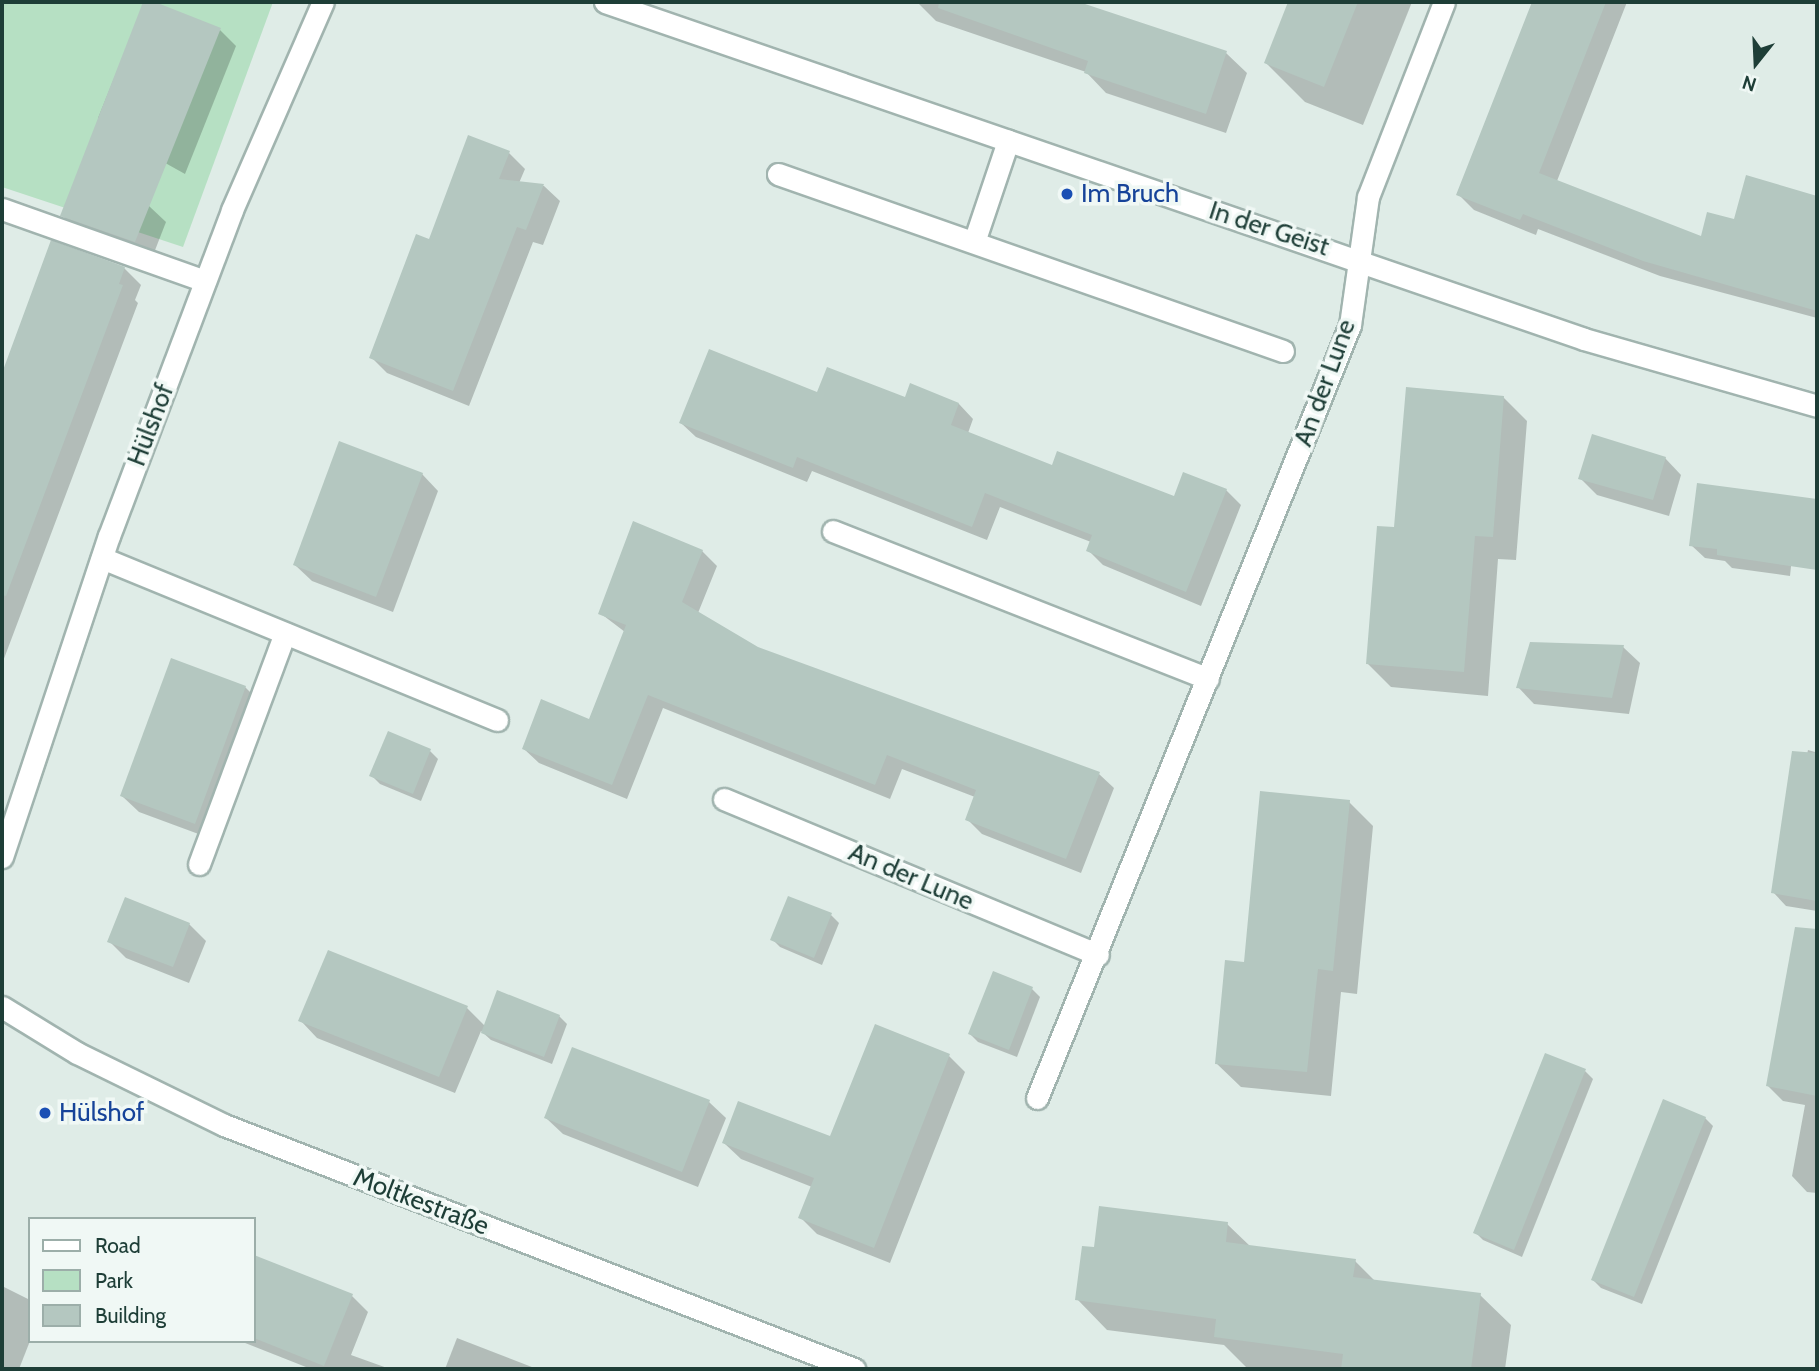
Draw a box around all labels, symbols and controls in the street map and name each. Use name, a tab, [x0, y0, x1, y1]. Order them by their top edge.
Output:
north arrow	[1721, 28, 1791, 98]
text: N	[1739, 70, 1759, 96]
place label: Im Bruch	[1081, 178, 1179, 210]
marker: Im Bruch	[1059, 186, 1075, 202]
street label: In der Geist	[1205, 195, 1333, 263]
street label: An der Lune	[1288, 315, 1362, 451]
street label: Hülshof	[121, 380, 181, 470]
street label: An der Lune	[844, 837, 978, 917]
place label: Hülshof	[59, 1097, 144, 1129]
marker: Hülshof	[37, 1105, 53, 1121]
street label: Moltkestraße	[349, 1162, 493, 1242]
legend	[28, 1217, 256, 1343]
text: Road	[95, 1233, 141, 1258]
text: Park	[95, 1268, 133, 1293]
text: Building	[95, 1303, 166, 1328]

